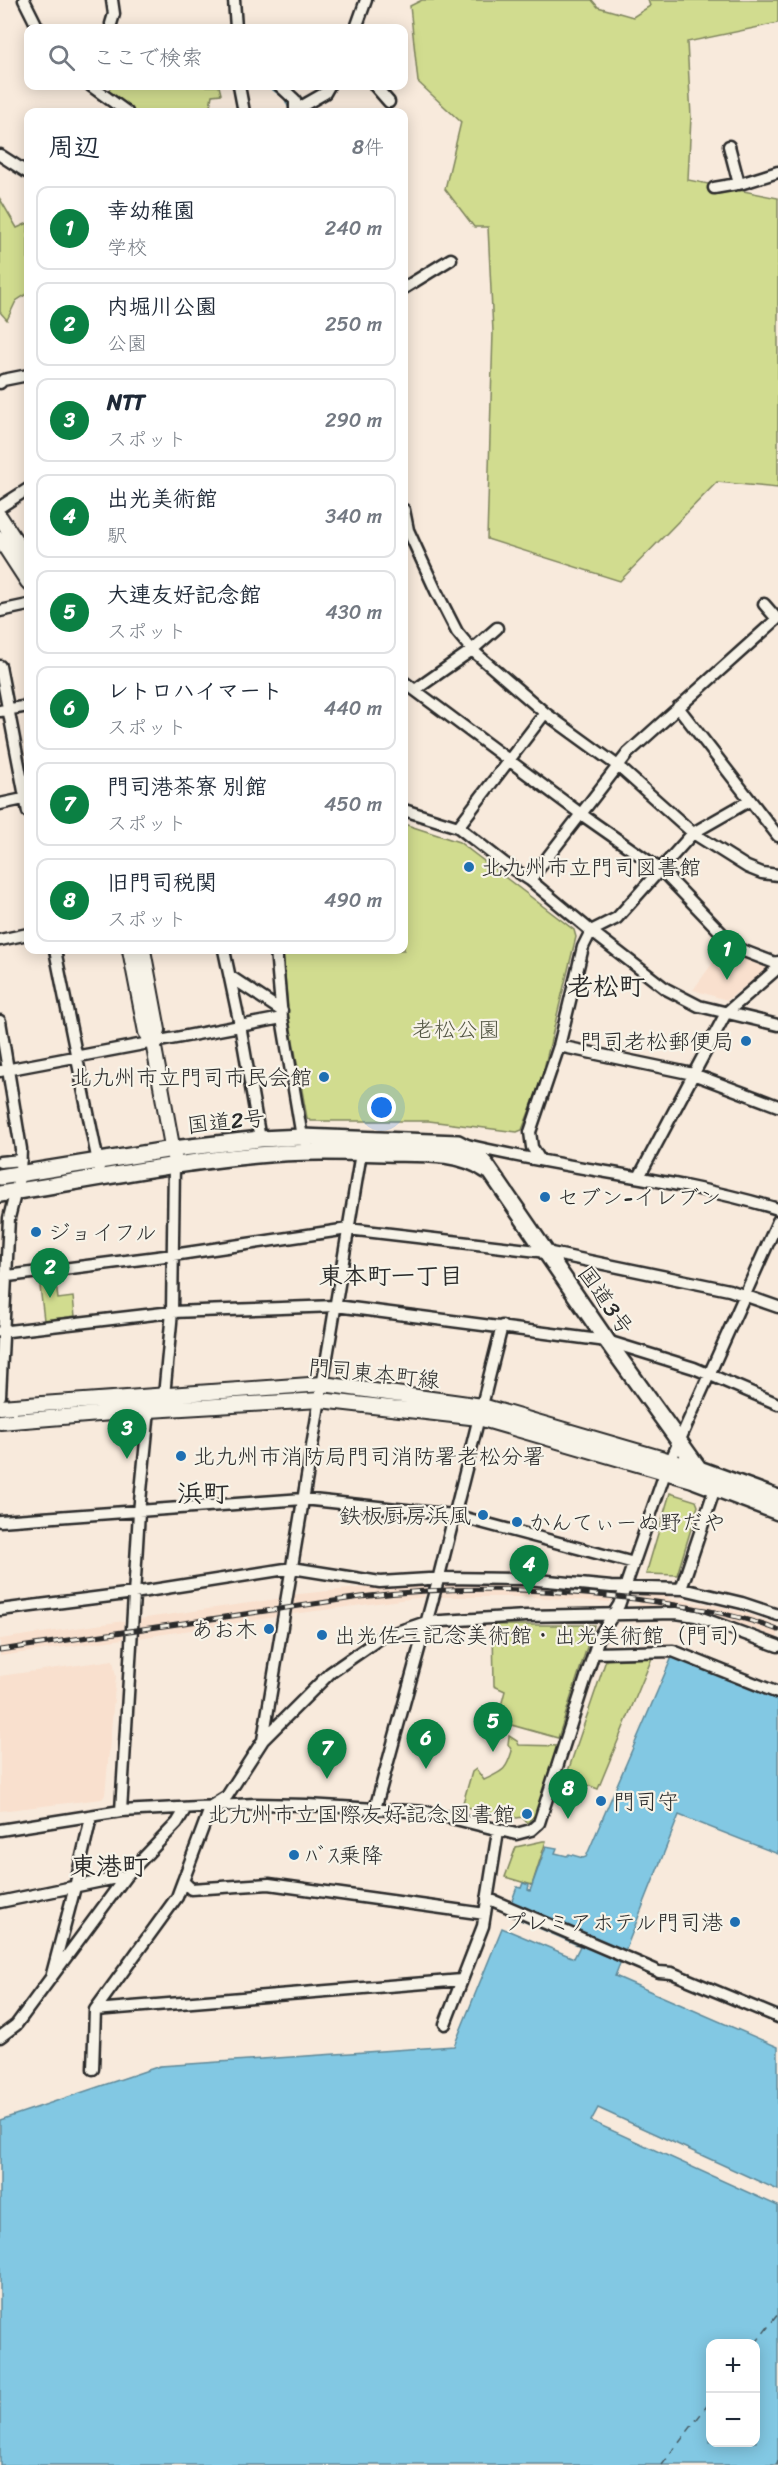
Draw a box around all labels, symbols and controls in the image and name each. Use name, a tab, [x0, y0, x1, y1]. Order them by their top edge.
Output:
search box	[24, 24, 408, 90]
text: ここで検索	[93, 38, 203, 77]
icon: search	[45, 41, 78, 74]
text: 周辺	[48, 124, 100, 170]
text: 8件	[352, 130, 384, 165]
text: 幸幼稚園	[107, 191, 195, 230]
text: 1	[65, 211, 74, 246]
text: 240 m	[325, 211, 382, 246]
text: 学校	[107, 230, 147, 265]
text: 内堀川公園	[107, 287, 217, 326]
text: 2	[64, 307, 75, 342]
text: 250 m	[325, 307, 382, 342]
text: 公園	[107, 326, 147, 361]
text: NTT	[107, 383, 145, 422]
text: 3	[64, 403, 75, 438]
text: 290 m	[325, 403, 382, 438]
text: スポット	[107, 422, 187, 457]
text: 出光美術館	[107, 479, 217, 518]
text: 4	[63, 499, 76, 534]
text: 340 m	[325, 499, 382, 534]
text: 駅	[107, 518, 127, 553]
text: 大連友好記念館	[107, 575, 261, 614]
text: 5	[63, 595, 76, 630]
text: 430 m	[325, 595, 382, 630]
text: スポット	[107, 614, 187, 649]
text: レトロハイマート	[107, 671, 283, 710]
text: 6	[64, 691, 75, 726]
text: 440 m	[324, 691, 382, 726]
text: スポット	[107, 710, 187, 745]
text: 門司港茶寮 別館	[107, 767, 267, 806]
text: 7	[64, 787, 75, 822]
text: 450 m	[324, 787, 382, 822]
text: スポット	[107, 806, 187, 841]
place label: 北九州市立門司図書館	[481, 848, 701, 887]
marker: 北九州市立門司図書館	[462, 860, 476, 874]
text: 旧門司税関	[107, 863, 217, 902]
text: 8	[63, 883, 76, 918]
text: 490 m	[324, 883, 382, 918]
text: スポット	[107, 902, 187, 937]
pin: 1	[708, 930, 746, 980]
district label: 老松町	[567, 963, 645, 1009]
park label: 老松公園	[412, 1010, 500, 1049]
place label: 門司老松郵便局	[580, 1022, 734, 1061]
marker: 門司老松郵便局	[739, 1034, 753, 1048]
place label: 北九州市立門司市民会館	[70, 1058, 312, 1097]
marker: 北九州市立門司市民会館	[317, 1070, 331, 1084]
your location	[367, 1093, 396, 1122]
street label: 国道2号	[185, 1098, 267, 1145]
place label: セブン-イレブン	[557, 1178, 721, 1217]
marker: セブン-イレブン	[538, 1190, 552, 1204]
place label: ジョイフル	[48, 1213, 157, 1252]
marker: ジョイフル	[29, 1225, 43, 1239]
pin: 2	[31, 1248, 70, 1298]
district label: 東本町一丁目	[319, 1255, 463, 1297]
street label: 国道3号	[567, 1257, 644, 1343]
street label: 門司東本町線	[306, 1347, 442, 1400]
pin: 3	[108, 1410, 146, 1459]
place label: 北九州市消防局門司消防署老松分署	[193, 1437, 545, 1476]
marker: 北九州市消防局門司消防署老松分署	[174, 1449, 188, 1463]
district label: 浜町	[177, 1470, 229, 1516]
place label: 鉄板厨房浜風	[339, 1496, 471, 1535]
place label: かんてぃーぬ野だや	[529, 1503, 725, 1542]
marker: 鉄板厨房浜風	[476, 1508, 490, 1522]
marker: かんてぃーぬ野だや	[510, 1515, 524, 1529]
pin: 4	[510, 1546, 548, 1595]
place label: あお木	[191, 1610, 257, 1649]
place label: 出光佐三記念美術館・出光美術館（門司）	[334, 1616, 752, 1655]
marker: あお木	[262, 1622, 276, 1636]
marker: 出光佐三記念美術館・出光美術館（門司）	[315, 1628, 329, 1642]
pin: 5	[474, 1702, 512, 1752]
pin: 6	[406, 1720, 446, 1769]
pin: 7	[308, 1730, 346, 1779]
pin: 8	[548, 1770, 588, 1819]
place label: 門司守	[613, 1782, 679, 1821]
marker: 門司守	[594, 1794, 608, 1808]
place label: 北九州市立国際友好記念図書館	[207, 1795, 515, 1834]
marker: 北九州市立国際友好記念図書館	[520, 1807, 534, 1821]
place label: ﾊﾞｽ乗降	[306, 1836, 383, 1875]
district label: 東港町	[70, 1843, 148, 1889]
marker: ﾊﾞｽ乗降	[287, 1848, 301, 1862]
place label: プレミアホテル門司港	[504, 1903, 723, 1942]
marker: プレミアホテル門司港	[728, 1915, 742, 1929]
map controls	[706, 2339, 760, 2447]
button: +	[706, 2339, 760, 2393]
button: −	[706, 2393, 760, 2447]

